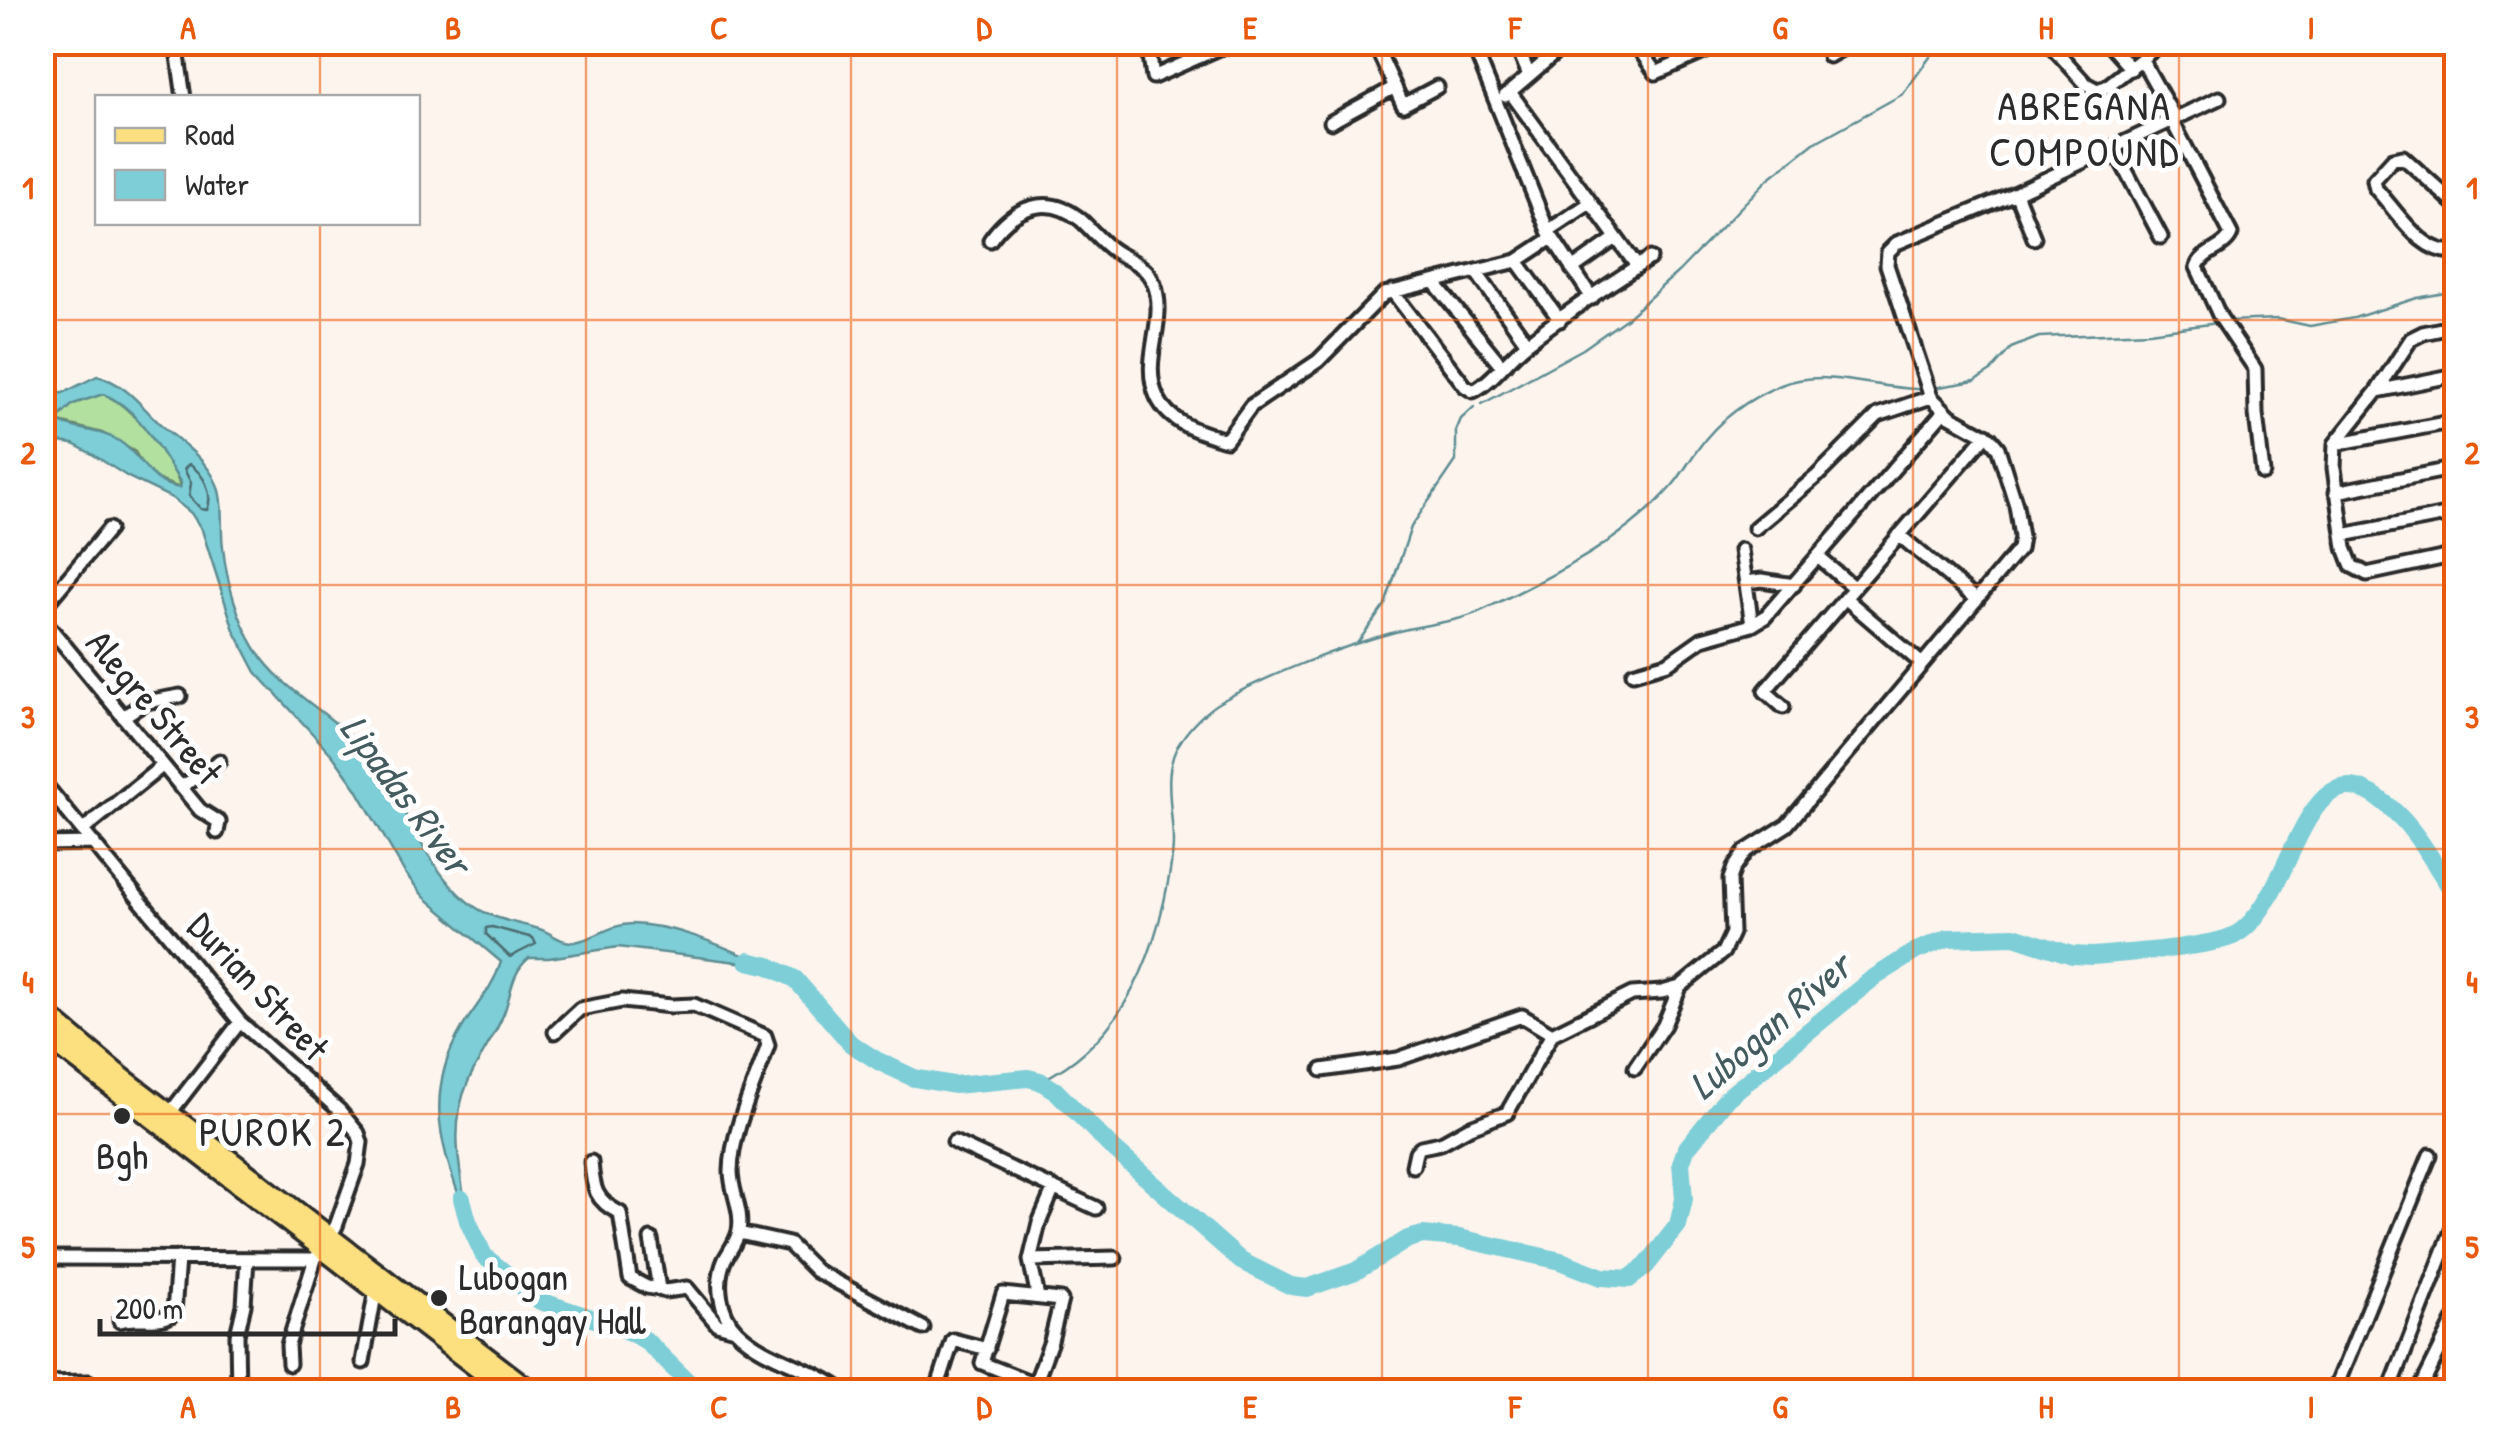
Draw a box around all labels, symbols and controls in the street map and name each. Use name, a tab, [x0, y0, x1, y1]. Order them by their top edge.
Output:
text: A	[180, 6, 196, 49]
text: B	[445, 6, 461, 49]
text: C	[710, 6, 728, 49]
text: D	[976, 6, 992, 49]
text: E	[1243, 6, 1258, 49]
text: F	[1508, 6, 1523, 49]
text: G	[1772, 6, 1788, 49]
text: H	[2039, 6, 2054, 49]
text: I	[2307, 6, 2315, 49]
district label: ABREGANA COMPOUND	[1989, 78, 2181, 178]
legend	[95, 95, 420, 225]
text: Road	[185, 114, 234, 154]
text: Water	[185, 164, 249, 204]
text: 1	[22, 166, 34, 209]
text: 1	[2466, 166, 2478, 209]
text: 2	[21, 431, 37, 474]
text: 2	[2465, 431, 2481, 474]
street label: Alegre Street	[75, 618, 236, 796]
text: 3	[21, 695, 35, 738]
text: 3	[2465, 695, 2479, 738]
water label: Lipadas River	[328, 703, 488, 889]
street label: Durian Street	[177, 900, 342, 1072]
water label: Lubogan River	[1676, 936, 1866, 1111]
text: 4	[22, 960, 34, 1003]
text: 4	[2466, 960, 2478, 1003]
district label: PUROK 2	[199, 1104, 347, 1158]
marker: Bgh	[111, 1105, 133, 1127]
place label: Bgh	[96, 1129, 148, 1181]
text: 5	[21, 1225, 35, 1268]
text: 5	[2465, 1225, 2479, 1268]
place label: Lubogan Barangay Hall	[459, 1250, 646, 1346]
scale bar	[100, 1274, 395, 1336]
marker: Lubogan Barangay Hall	[428, 1287, 450, 1309]
text: 200 m	[115, 1288, 183, 1328]
text: A	[180, 1385, 196, 1428]
text: B	[445, 1385, 461, 1428]
text: C	[710, 1385, 728, 1428]
text: D	[976, 1385, 992, 1428]
text: E	[1243, 1385, 1258, 1428]
text: F	[1508, 1385, 1523, 1428]
text: G	[1772, 1385, 1788, 1428]
text: H	[2039, 1385, 2054, 1428]
text: I	[2307, 1385, 2315, 1428]

